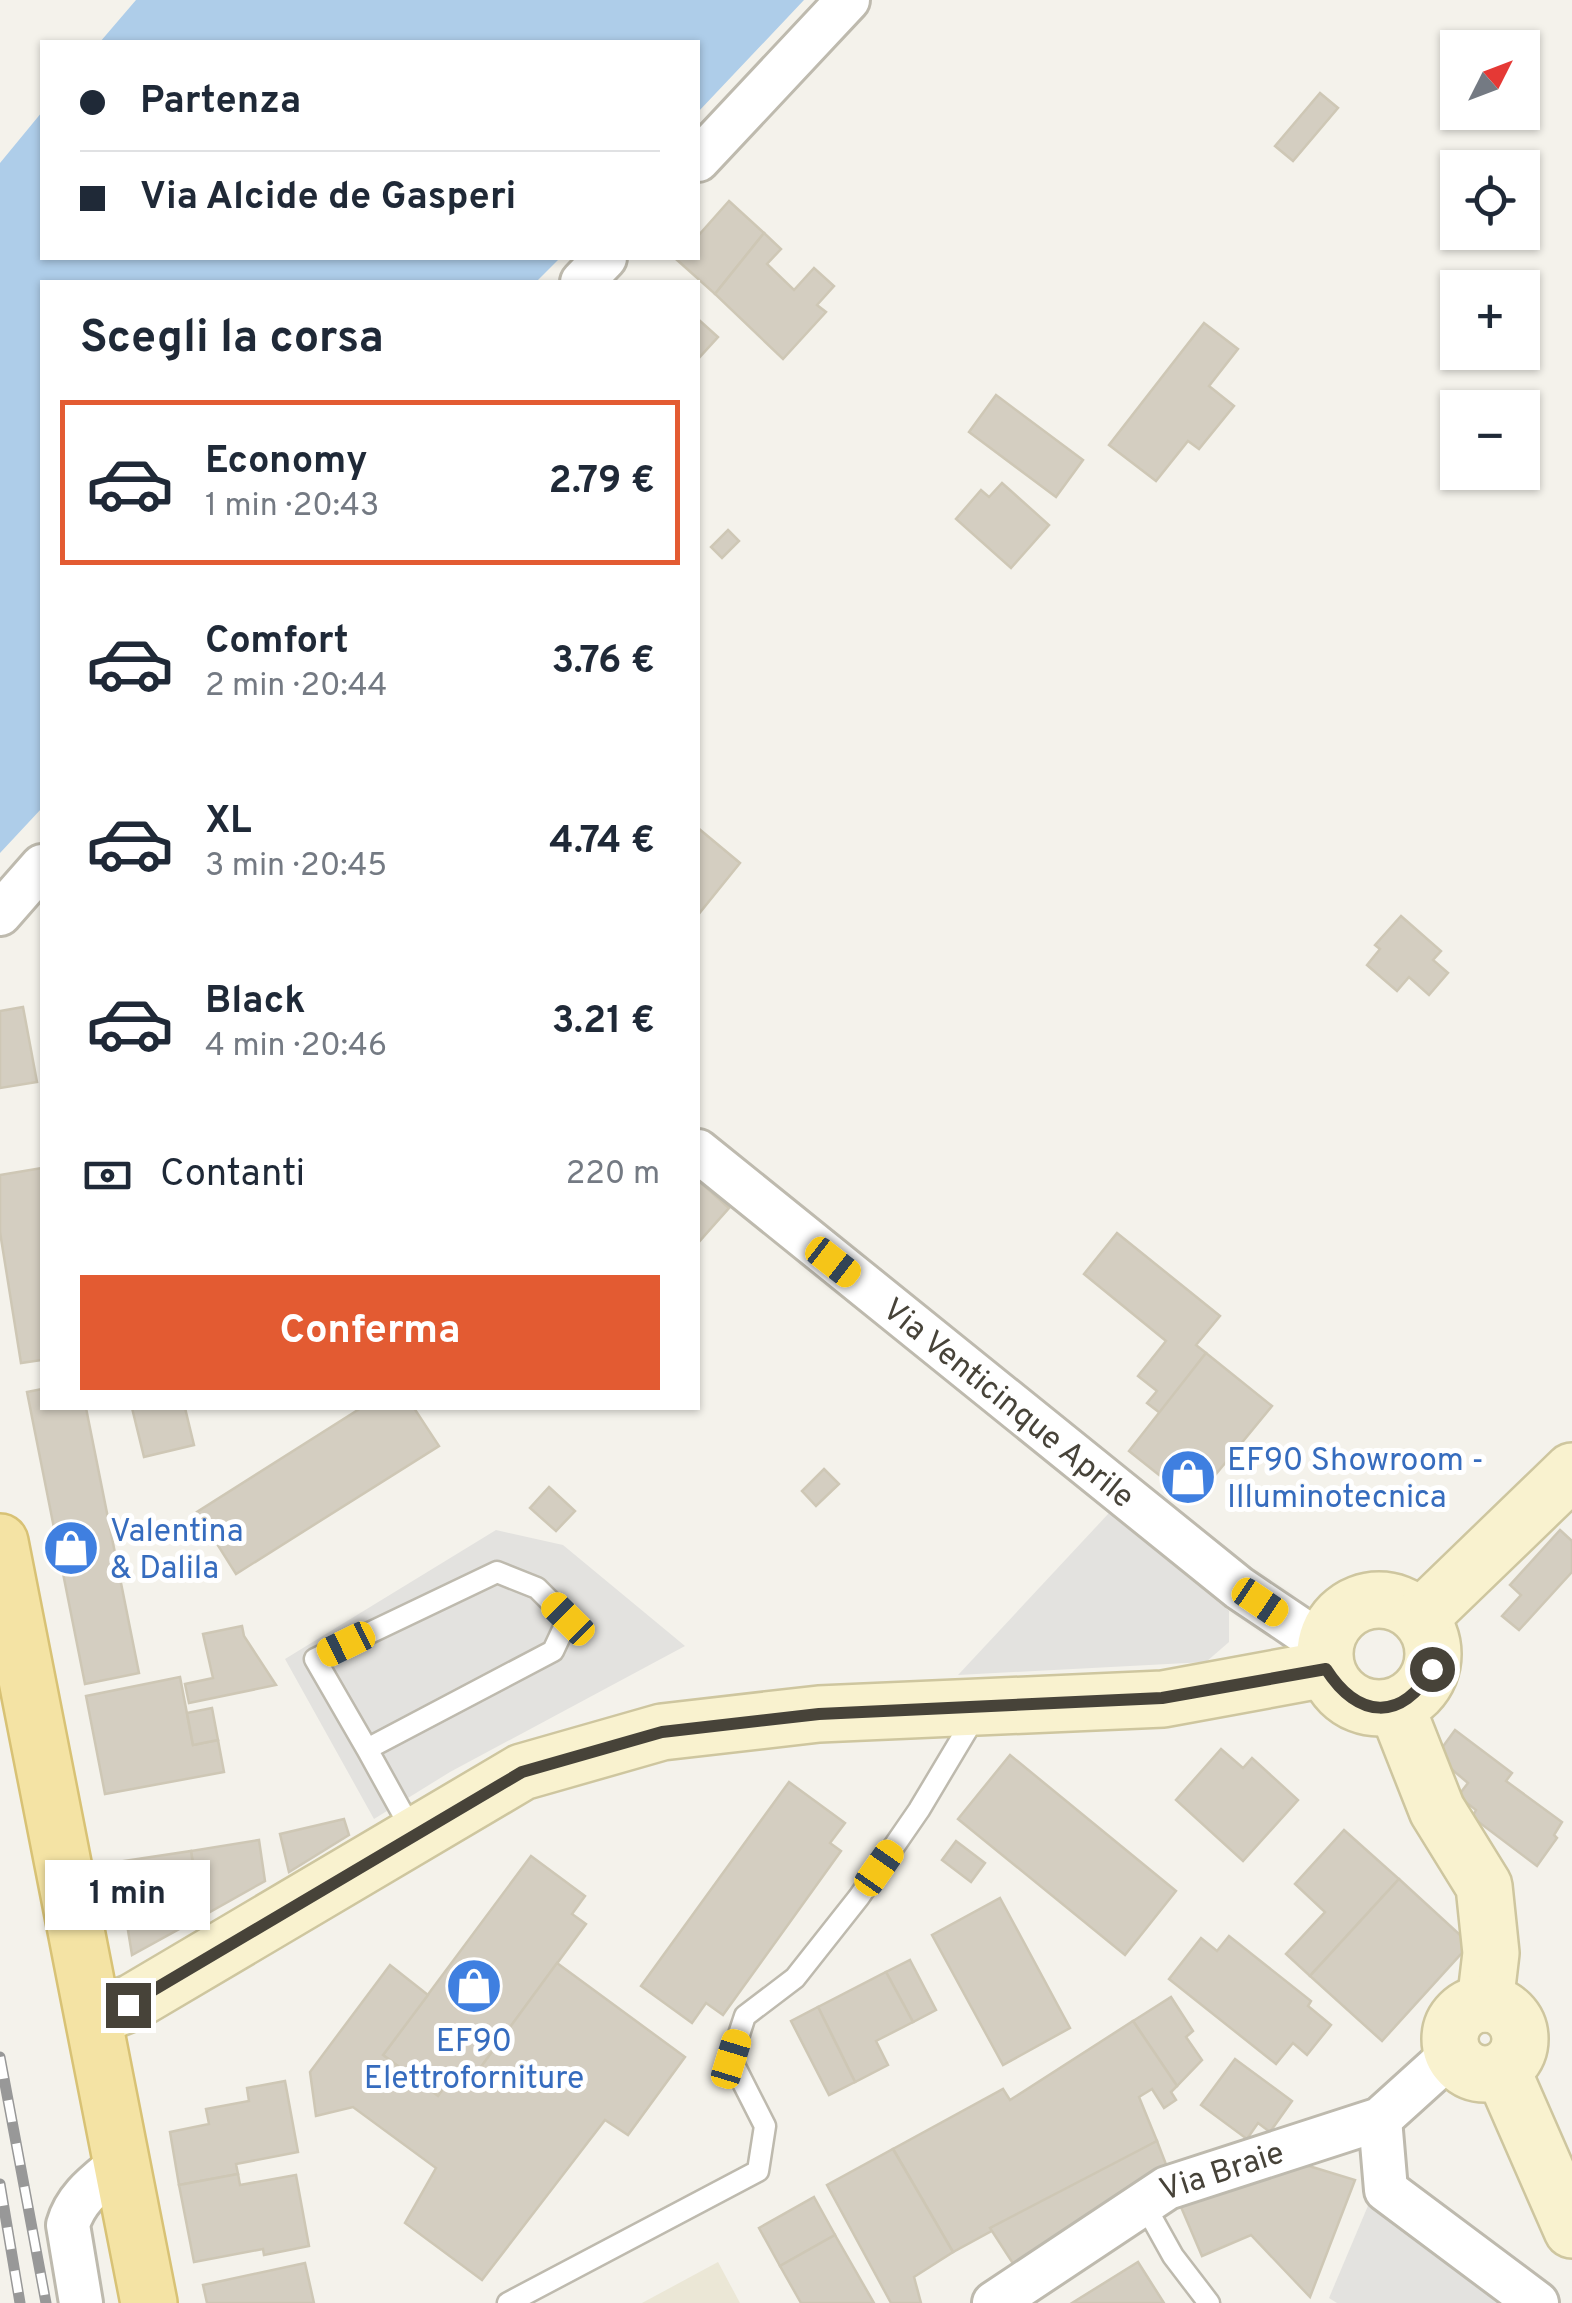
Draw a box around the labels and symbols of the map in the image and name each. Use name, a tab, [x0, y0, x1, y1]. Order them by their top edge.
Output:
north arrow	[1440, 30, 1540, 130]
car	[800, 1232, 866, 1292]
street label: Via Venticinque Aprile	[873, 1291, 1141, 1518]
place label: EF90 Showroom - Illuminotecnica	[1227, 1442, 1484, 1519]
shop icon: EF90 Showroom - Illuminotecnica	[1158, 1447, 1218, 1507]
place label: Valentina & Dalila	[110, 1513, 244, 1590]
shop icon: Valentina & Dalila	[41, 1518, 101, 1578]
car	[1227, 1573, 1293, 1631]
car	[536, 1587, 600, 1651]
car	[312, 1617, 380, 1671]
route start	[1410, 1647, 1455, 1692]
car	[850, 1835, 908, 1901]
callout: 1 min	[46, 1860, 210, 1930]
shop icon: EF90 Elettroforniture	[444, 1956, 504, 2016]
route end	[106, 1983, 151, 2028]
place label: EF90 Elettroforniture	[364, 2023, 584, 2100]
car	[708, 2026, 754, 2092]
street label: Via Braie	[1155, 2134, 1290, 2212]

